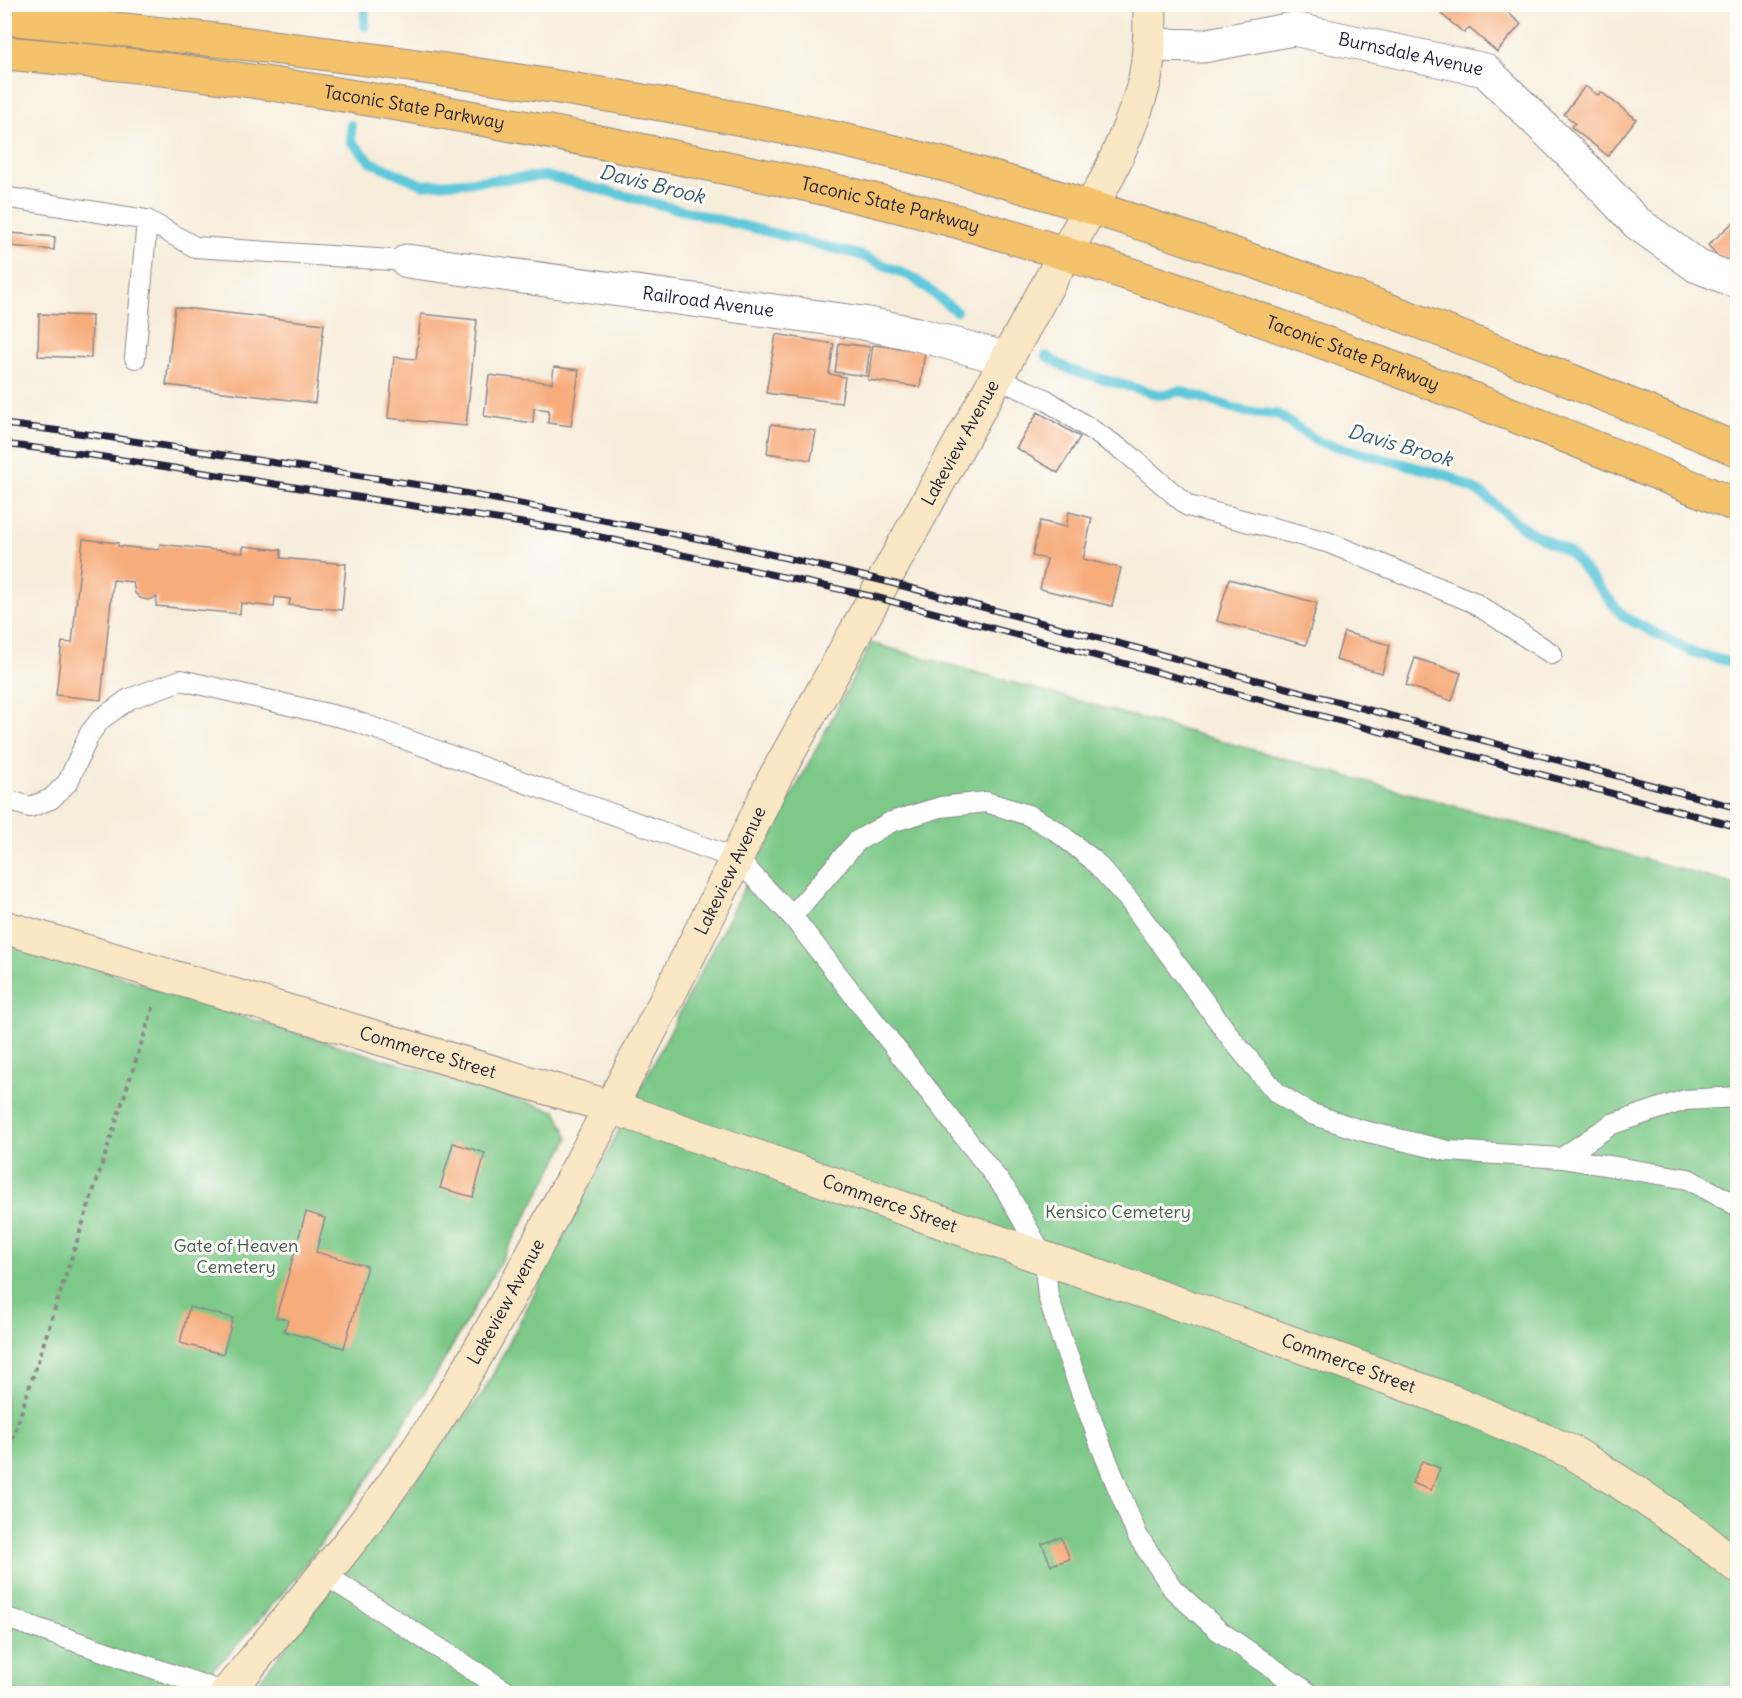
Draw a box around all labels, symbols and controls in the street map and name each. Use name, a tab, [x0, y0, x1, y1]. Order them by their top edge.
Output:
street label: Burnsdale Avenue	[1336, 27, 1485, 80]
street label: Taconic State Parkway	[322, 80, 507, 134]
water label: Davis Brook	[597, 158, 709, 209]
street label: Taconic State Parkway	[799, 172, 982, 238]
street label: Railroad Avenue	[641, 281, 776, 322]
street label: Taconic State Parkway	[1263, 310, 1443, 396]
street label: Lakeview Avenue	[916, 376, 1004, 509]
water label: Davis Brook	[1345, 418, 1457, 472]
street label: Lakeview Avenue	[689, 803, 771, 939]
street label: Commerce Street	[357, 1021, 499, 1083]
street label: Commerce Street	[819, 1169, 960, 1237]
park label: Kensico Cemetery	[1045, 1200, 1191, 1223]
park label: Gate of Heaven Cemetery	[174, 1234, 298, 1278]
street label: Lakeview Avenue	[462, 1235, 549, 1369]
street label: Commerce Street	[1278, 1328, 1419, 1398]

